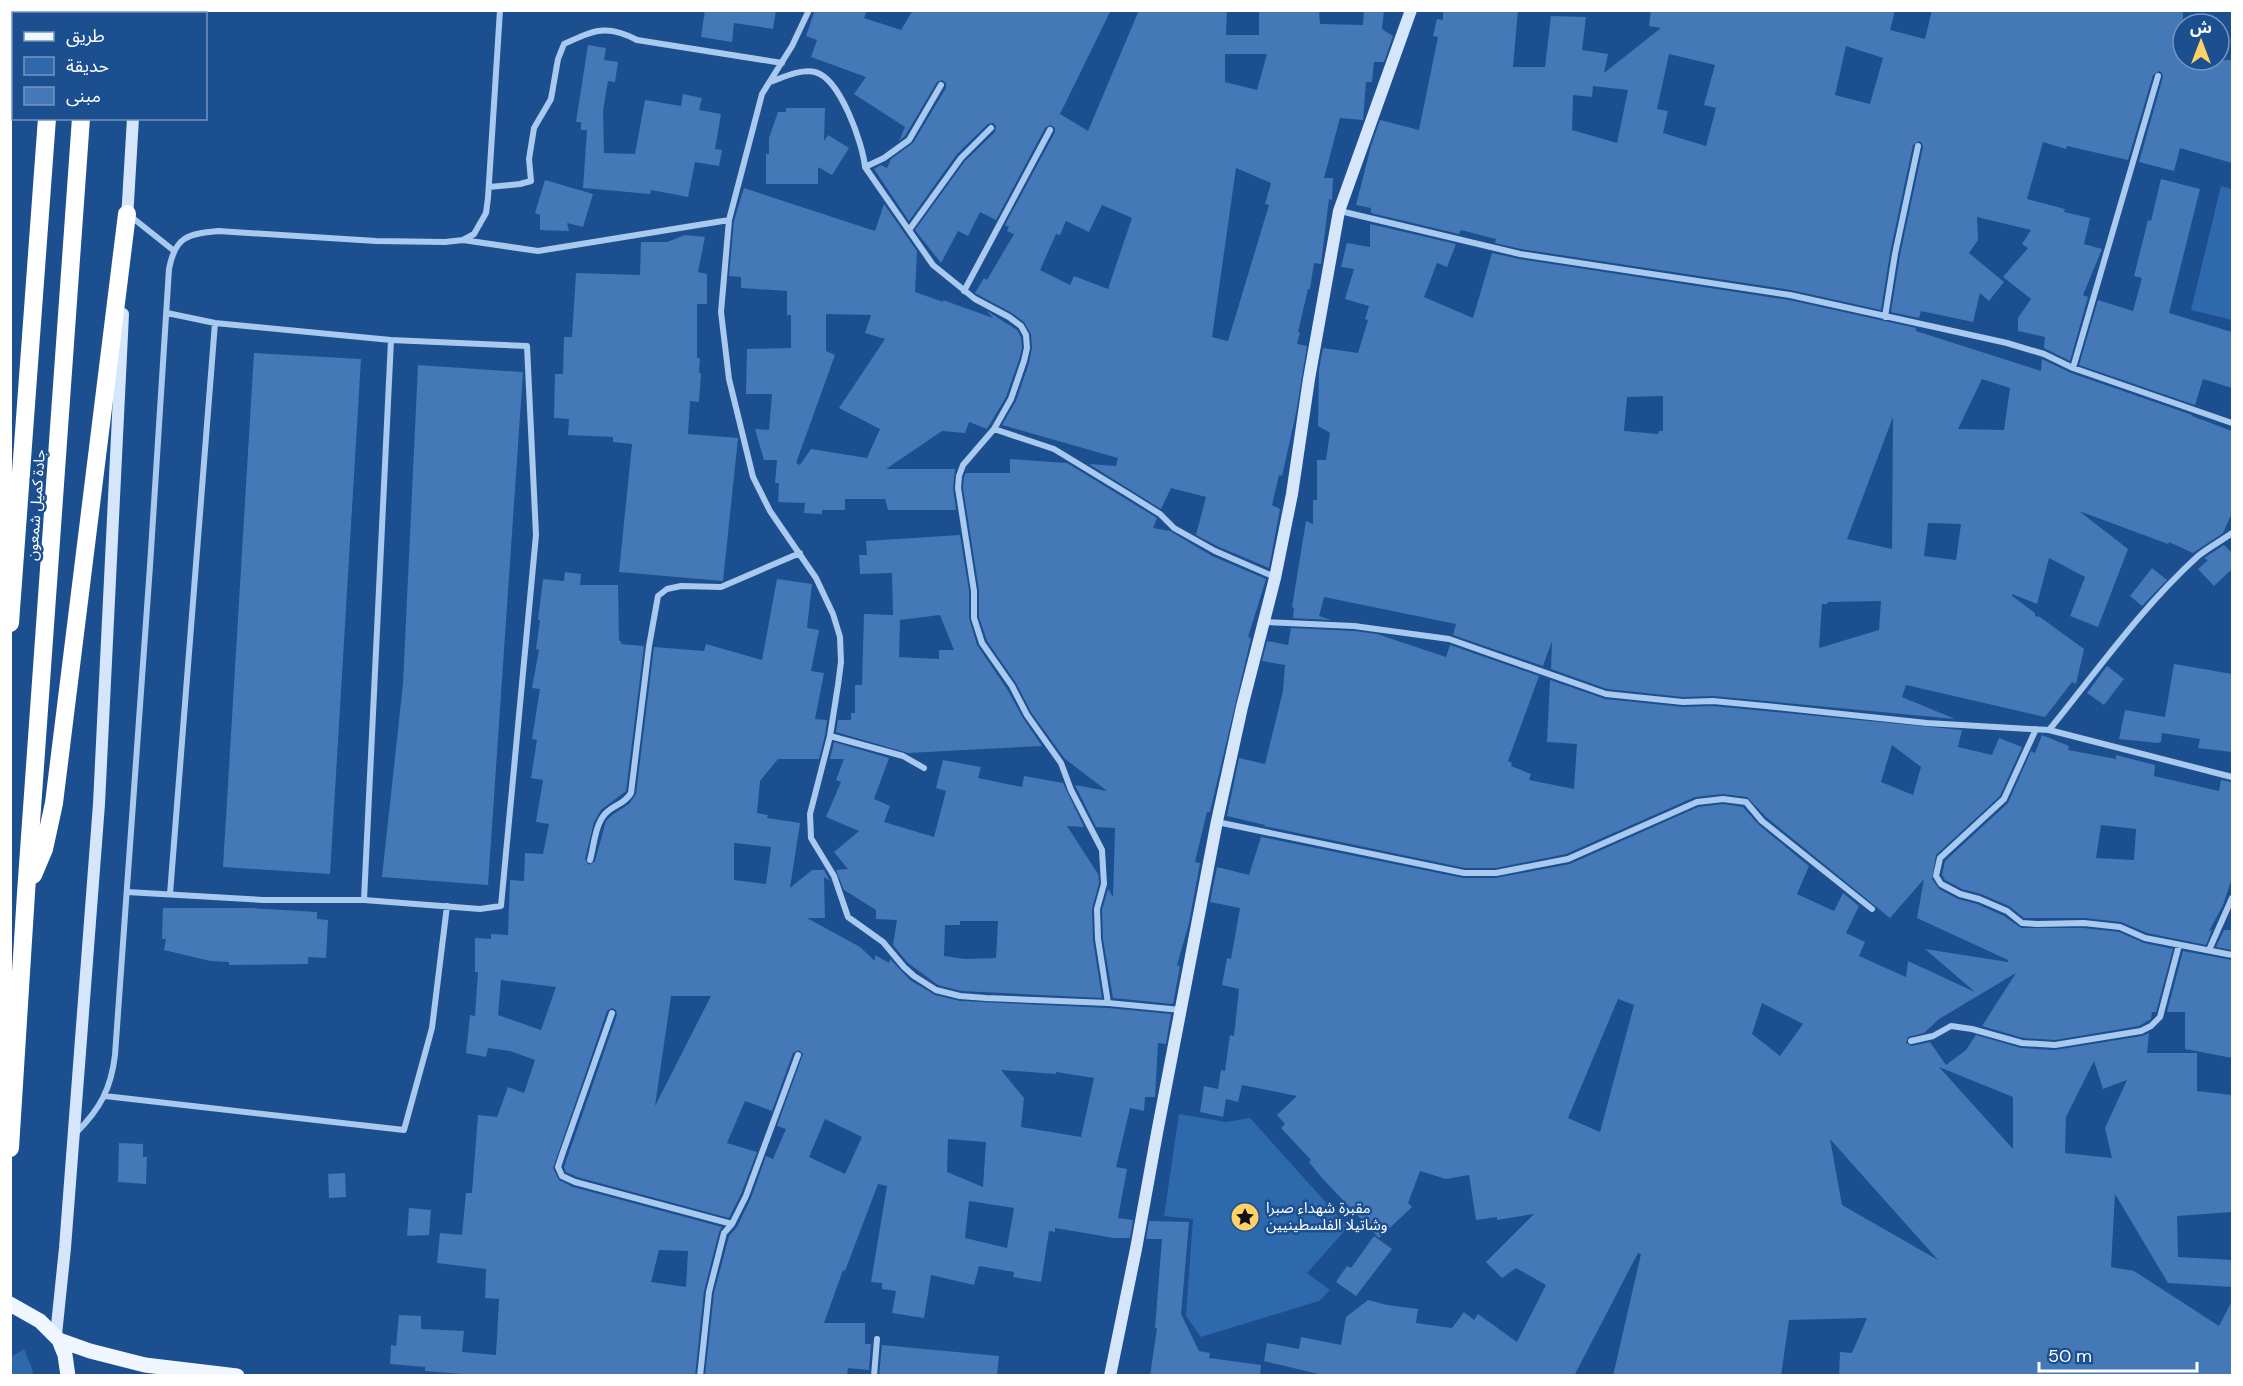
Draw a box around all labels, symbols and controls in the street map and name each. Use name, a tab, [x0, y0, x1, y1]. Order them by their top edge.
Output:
legend	[12, 12, 207, 120]
north arrow	[2171, 12, 2231, 72]
text: ش	[2190, 17, 2212, 38]
text: طريق	[66, 24, 105, 48]
text: حديقة	[66, 54, 109, 78]
text: مبنى	[66, 84, 101, 108]
street label: جادة كميل شمعون	[22, 449, 50, 561]
place label: مقبرة شهداء صبرا وشاتيلا الفلسطينيين	[1266, 1198, 1388, 1235]
place icon: مقبرة شهداء صبرا وشاتيلا الفلسطينيين	[1229, 1201, 1261, 1233]
scale bar	[2039, 1335, 2196, 1373]
text: 50 m	[2048, 1344, 2092, 1368]

